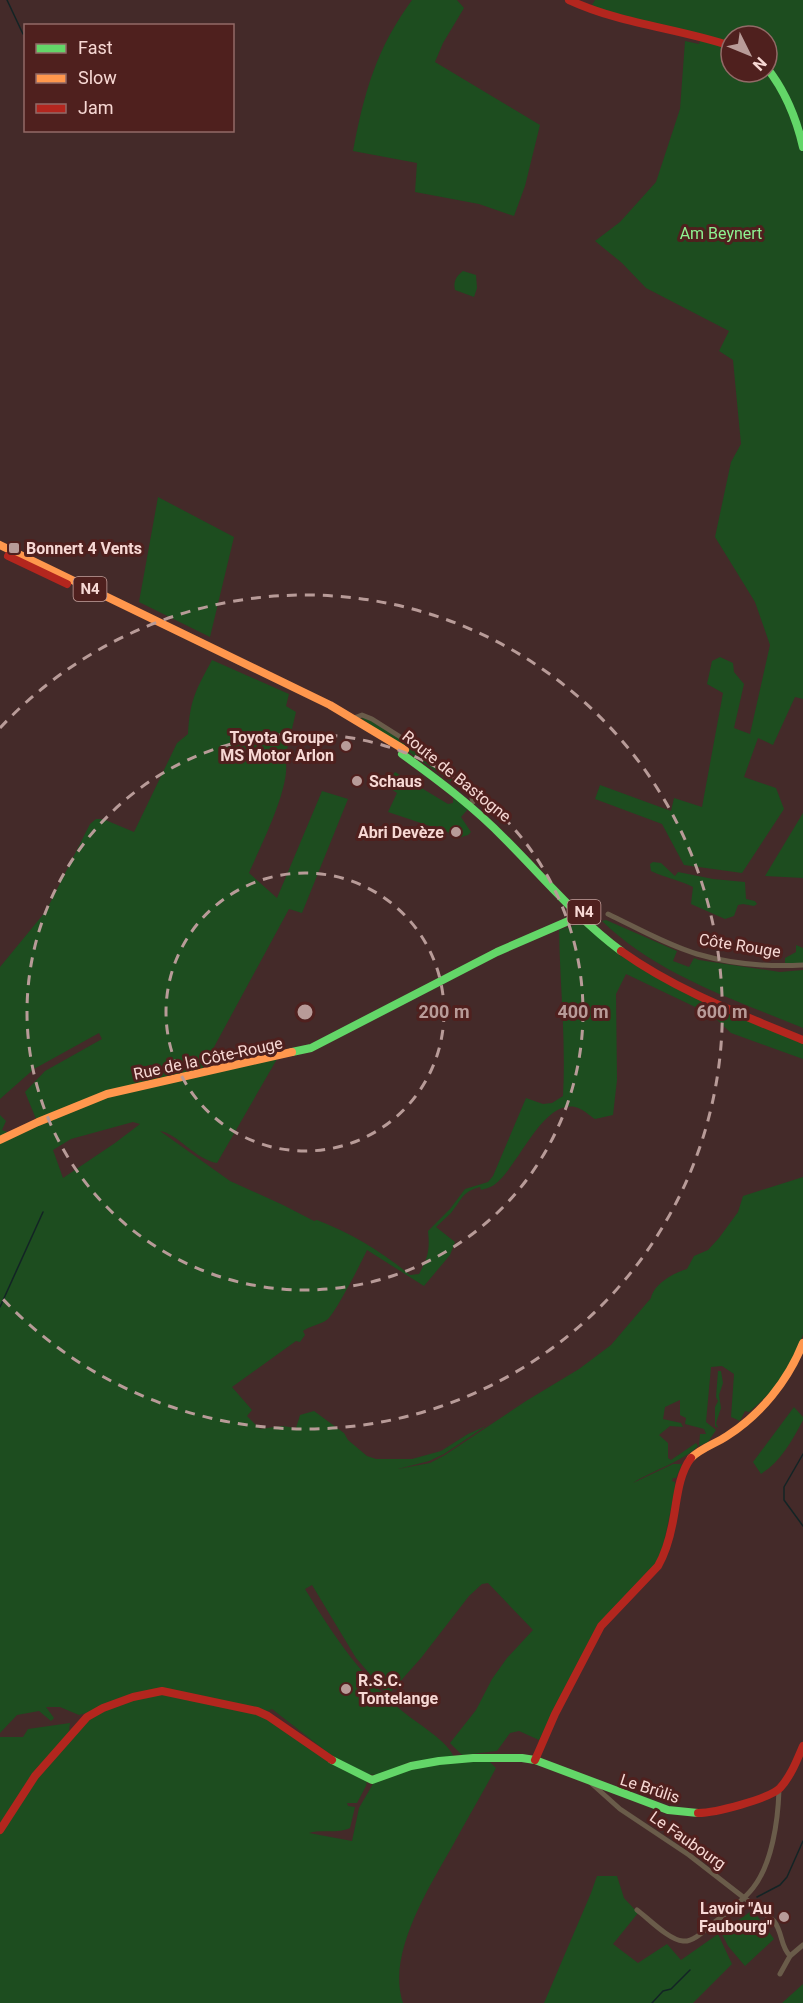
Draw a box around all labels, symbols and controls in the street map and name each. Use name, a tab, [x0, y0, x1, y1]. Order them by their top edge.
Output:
legend	[24, 24, 234, 132]
north arrow	[719, 24, 779, 84]
text: Fast	[78, 37, 113, 58]
text: N	[749, 53, 770, 74]
text: Slow	[78, 67, 117, 88]
text: Jam	[78, 97, 114, 118]
park label: Am Beynert	[680, 224, 762, 243]
place label: Bonnert 4 Vents	[26, 539, 142, 558]
marker: Bonnert 4 Vents	[7, 541, 21, 555]
road number: N4	[74, 577, 106, 601]
street label: Route de Bastogne	[398, 727, 515, 826]
place label: Toyota Groupe MS Motor Arlon	[220, 728, 334, 765]
marker: Toyota Groupe MS Motor Arlon	[339, 739, 353, 753]
place label: Schaus	[369, 772, 422, 791]
marker: Schaus	[350, 774, 364, 788]
place label: Abri Devèze	[358, 823, 444, 842]
marker: Abri Devèze	[449, 825, 463, 839]
road number: N4	[568, 900, 600, 924]
street label: Côte Rouge	[698, 930, 782, 961]
text: 200 m	[418, 1001, 470, 1022]
text: 400 m	[557, 1001, 609, 1022]
text: 600 m	[696, 1001, 748, 1022]
centre of rings	[295, 1002, 315, 1022]
street label: Rue de la Côte-Rouge	[132, 1033, 284, 1084]
place label: R.S.C. Tontelange	[358, 1671, 439, 1708]
marker: R.S.C. Tontelange	[339, 1682, 353, 1696]
street label: Le Brûlis	[618, 1770, 682, 1807]
street label: Le Faubourg	[646, 1807, 729, 1874]
place label: Lavoir "Au Faubourg"	[699, 1899, 772, 1936]
marker: Lavoir "Au Faubourg"	[777, 1910, 791, 1924]

